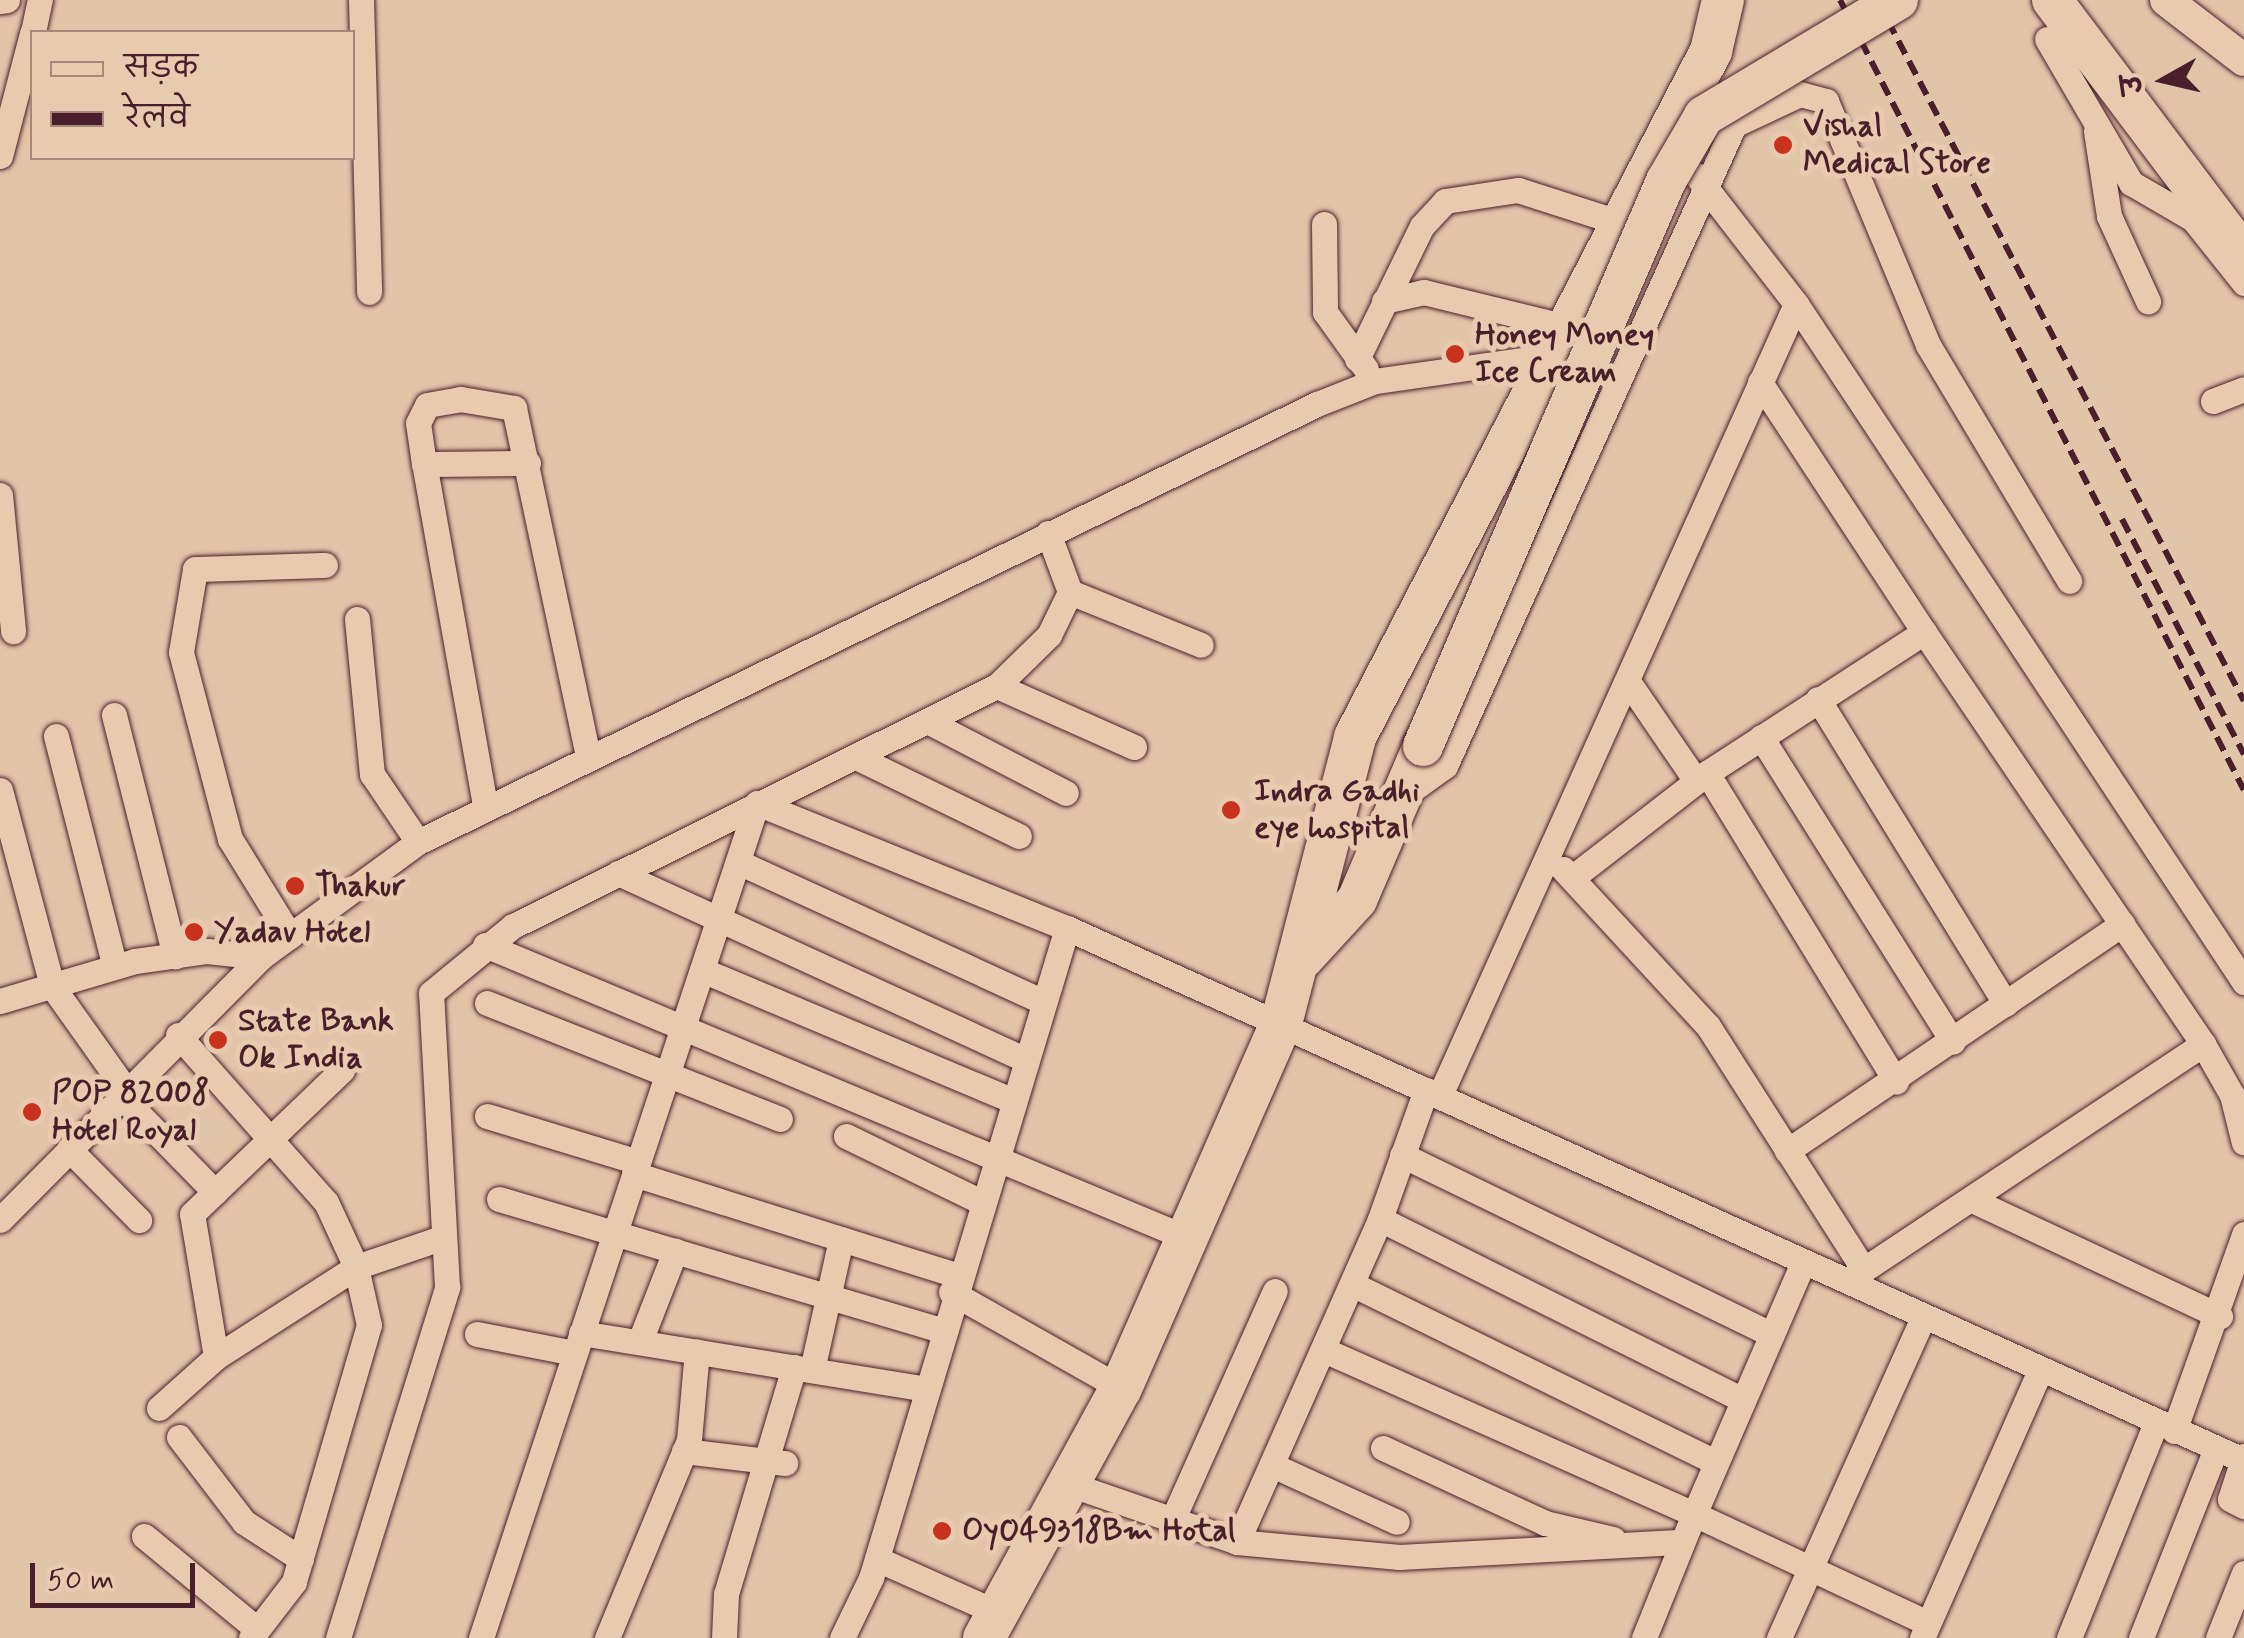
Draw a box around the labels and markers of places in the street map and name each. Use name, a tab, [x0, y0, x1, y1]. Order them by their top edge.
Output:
place label: Vishal Medical Store	[1803, 108, 1991, 183]
marker: Vishal Medical Store	[1772, 134, 1794, 156]
place label: Honey Money Ice Cream	[1475, 317, 1654, 392]
marker: Honey Money Ice Cream	[1444, 343, 1466, 365]
place label: Indra Gadhi eye hospital	[1254, 773, 1416, 848]
marker: Indra Gadhi eye hospital	[1218, 797, 1244, 823]
place label: Thakur	[315, 867, 406, 905]
marker: Thakur	[284, 875, 306, 897]
place label: Yadav Hotel	[214, 913, 370, 951]
marker: Yadav Hotel	[183, 921, 205, 943]
place label: State Bank Ok India	[238, 1003, 391, 1078]
marker: State Bank Ok India	[207, 1029, 229, 1051]
place label: POP 82008 Hotel Royal	[52, 1075, 209, 1150]
marker: POP 82008 Hotel Royal	[21, 1101, 43, 1123]
place label: OyO49318Bm Hotal	[962, 1512, 1227, 1550]
marker: OyO49318Bm Hotal	[931, 1520, 953, 1542]

